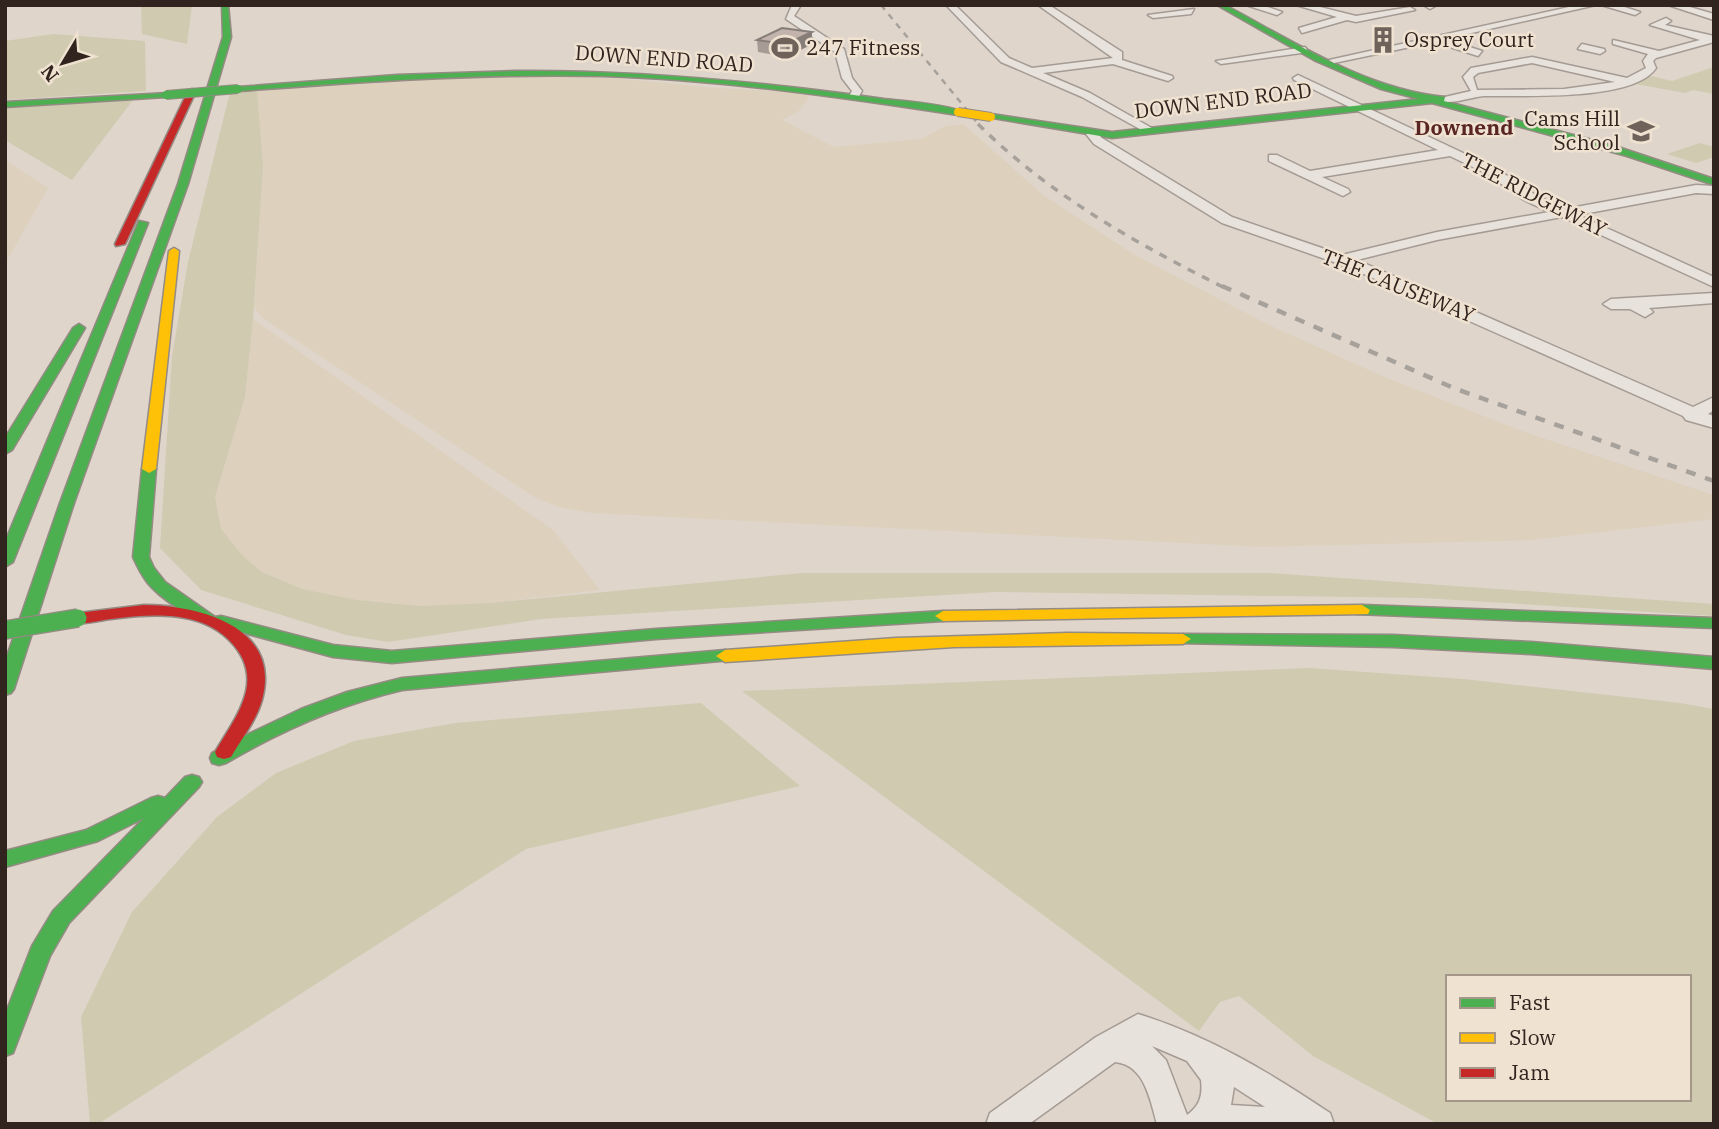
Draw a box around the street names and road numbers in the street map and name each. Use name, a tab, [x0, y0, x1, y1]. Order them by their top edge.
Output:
street label: DOWN END ROAD	[574, 38, 754, 78]
street label: DOWN END ROAD	[1133, 75, 1313, 125]
street label: THE RIDGEWAY	[1457, 145, 1612, 243]
street label: THE CAUSEWAY	[1317, 242, 1479, 329]

